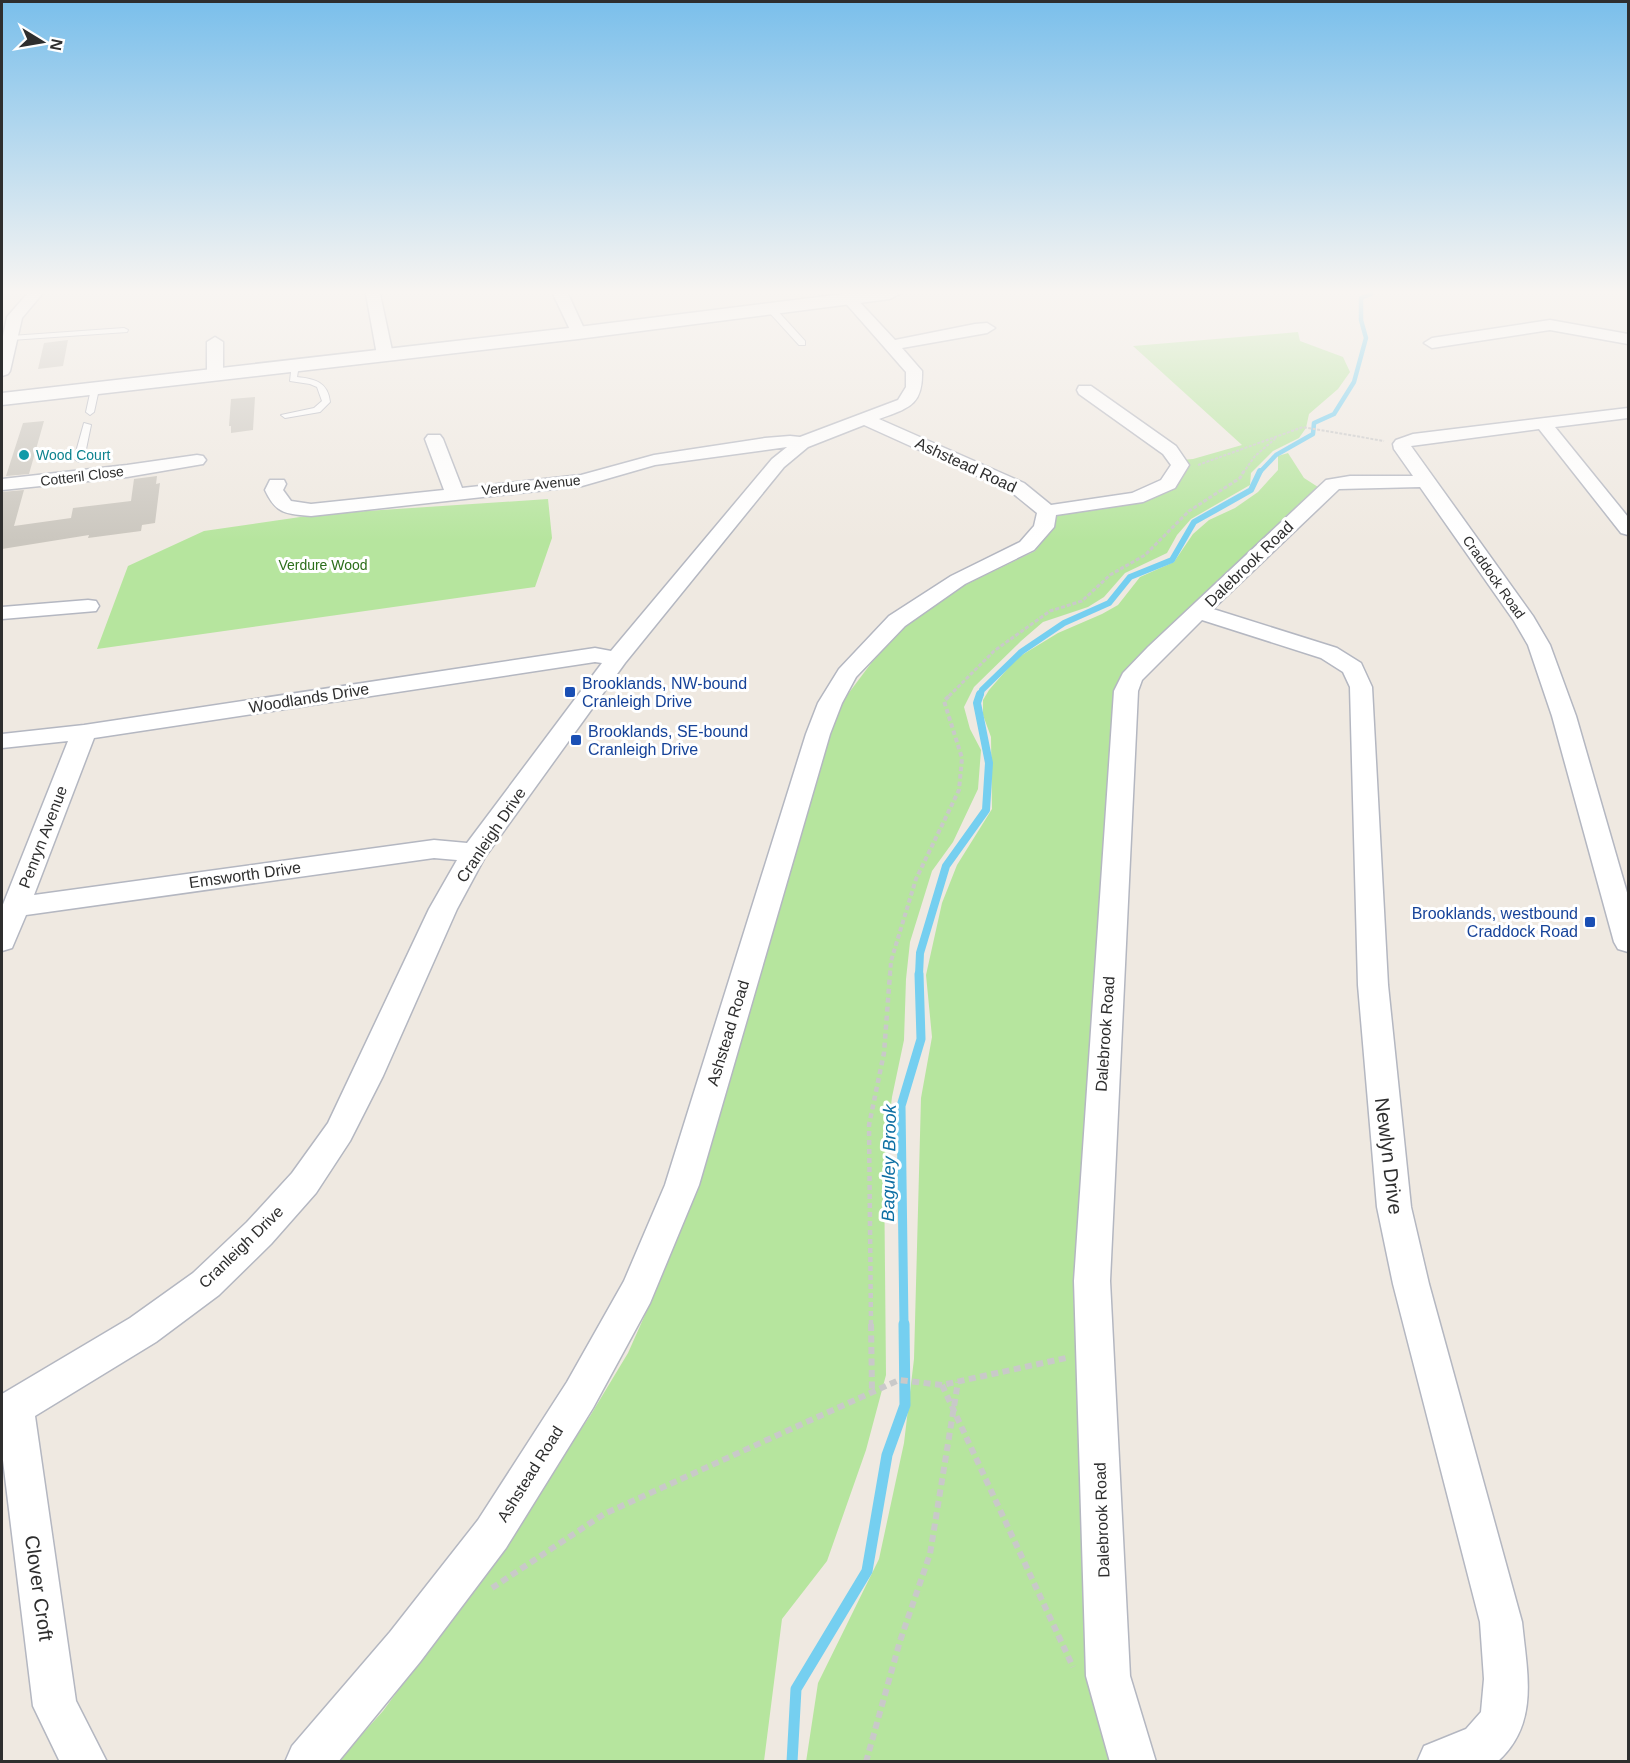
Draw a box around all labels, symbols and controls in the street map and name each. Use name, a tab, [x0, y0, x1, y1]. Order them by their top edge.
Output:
north arrow	[12, 12, 72, 72]
text: N	[47, 37, 66, 52]
street label: Ashstead Road	[913, 434, 1019, 496]
place label: Wood Court	[36, 447, 111, 463]
marker: Wood Court	[17, 448, 31, 462]
street label: Cotteril Close	[39, 463, 125, 489]
street label: Verdure Avenue	[481, 472, 581, 498]
street label: Dalebrook Road	[1202, 518, 1296, 610]
street label: Craddock Road	[1460, 533, 1528, 621]
park label: Verdure Wood	[278, 557, 368, 573]
place label: Brooklands, NW-bound Cranleigh Drive	[582, 675, 747, 710]
street label: Woodlands Drive	[248, 680, 370, 716]
marker: Brooklands, NW-bound Cranleigh Drive	[563, 685, 577, 699]
place label: Brooklands, SE-bound Cranleigh Drive	[588, 723, 748, 758]
marker: Brooklands, SE-bound Cranleigh Drive	[569, 733, 583, 747]
street label: Penryn Avenue	[16, 783, 70, 891]
street label: Cranleigh Drive	[453, 784, 529, 885]
street label: Emsworth Drive	[188, 859, 302, 891]
place label: Brooklands, westbound Craddock Road	[1412, 905, 1578, 940]
marker: Brooklands, westbound Craddock Road	[1583, 915, 1597, 929]
street label: Dalebrook Road	[1092, 976, 1118, 1092]
street label: Ashstead Road	[704, 978, 752, 1088]
street label: Newlyn Drive	[1371, 1096, 1407, 1216]
water label: Baguley Brook	[878, 1103, 900, 1222]
street label: Cranleigh Drive	[195, 1203, 287, 1291]
street label: Ashstead Road	[494, 1423, 566, 1525]
street label: Dalebrook Road	[1091, 1462, 1113, 1578]
street label: Clover Croft	[21, 1534, 57, 1643]

